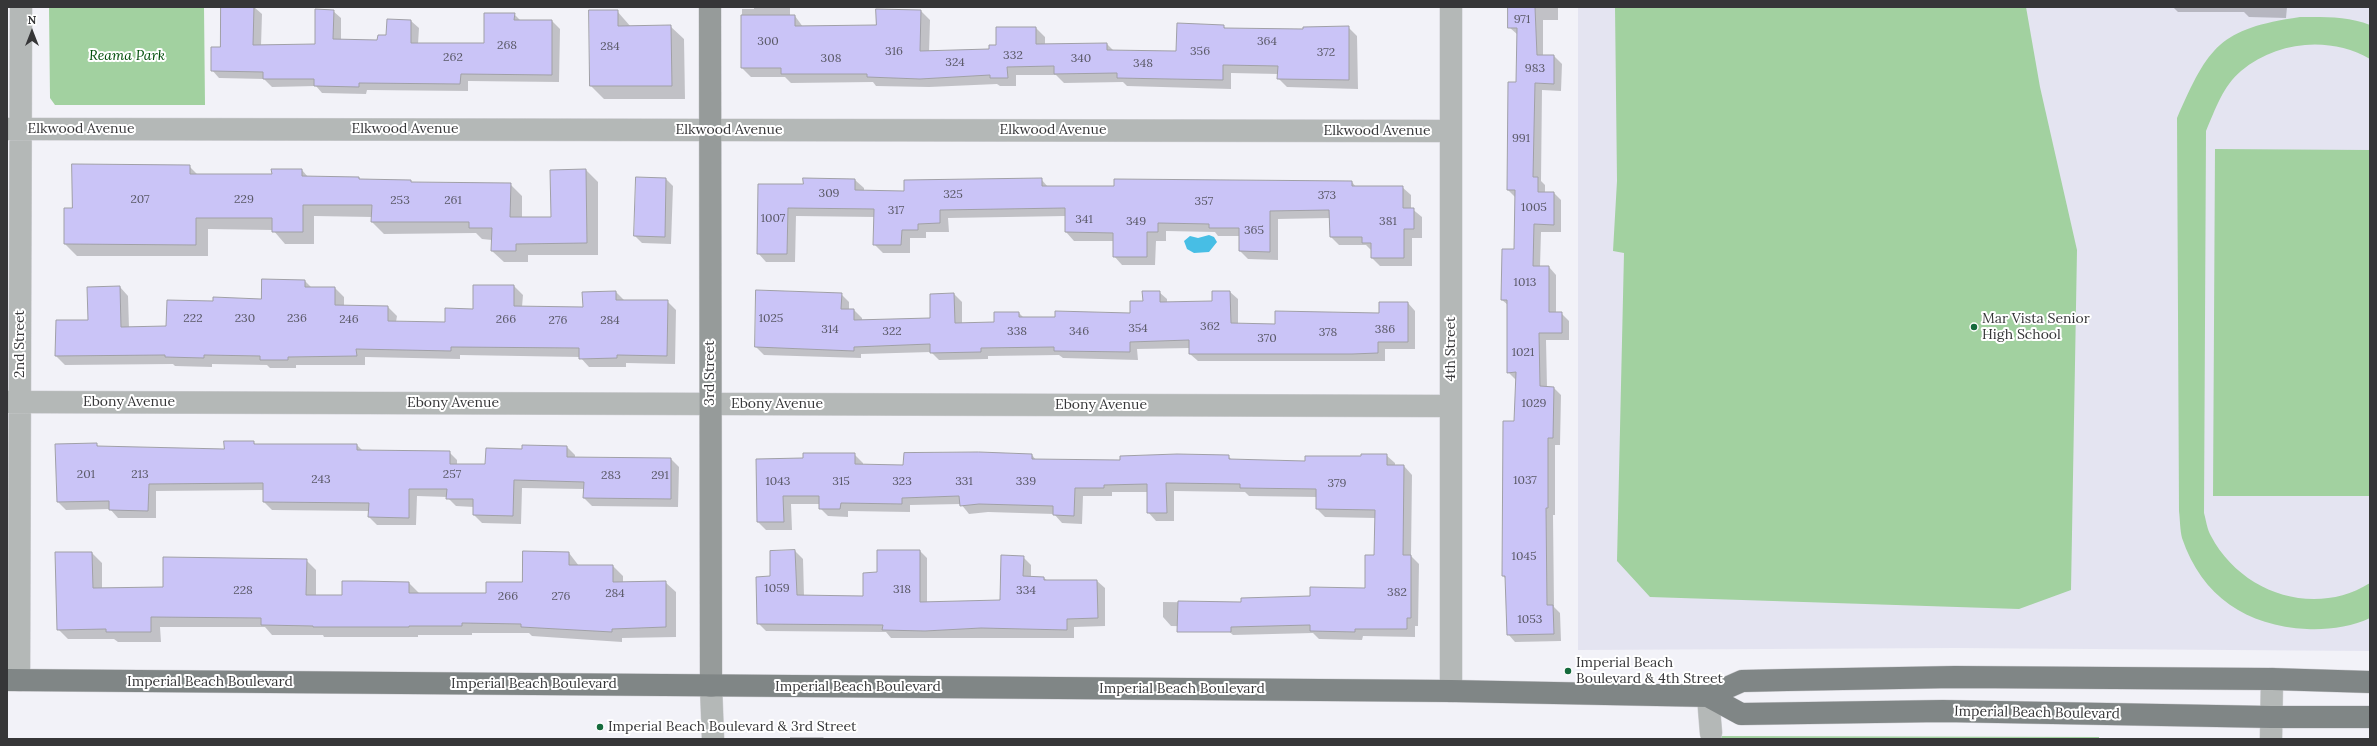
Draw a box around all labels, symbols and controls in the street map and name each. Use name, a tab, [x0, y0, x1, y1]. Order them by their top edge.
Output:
north arrow	[12, 12, 52, 52]
text: N	[28, 13, 36, 27]
house number: 971	[1514, 13, 1530, 27]
house number: 300	[757, 35, 779, 49]
house number: 364	[1257, 35, 1277, 49]
house number: 268	[497, 39, 517, 53]
house number: 284	[600, 40, 620, 54]
house number: 316	[885, 45, 903, 59]
house number: 356	[1190, 45, 1210, 59]
house number: 372	[1317, 46, 1335, 60]
park label: Reama Park	[89, 48, 165, 64]
house number: 332	[1003, 49, 1023, 63]
house number: 262	[443, 51, 463, 65]
house number: 308	[821, 52, 841, 66]
house number: 340	[1071, 52, 1091, 66]
house number: 324	[945, 56, 965, 70]
house number: 348	[1133, 57, 1153, 71]
house number: 983	[1525, 62, 1545, 76]
street label: Elkwood Avenue	[27, 121, 135, 137]
street label: Elkwood Avenue	[351, 121, 459, 137]
street label: Elkwood Avenue	[675, 122, 783, 138]
street label: Elkwood Avenue	[999, 122, 1107, 138]
street label: Elkwood Avenue	[1323, 123, 1431, 139]
house number: 991	[1512, 132, 1530, 146]
house number: 309	[818, 187, 840, 201]
house number: 325	[943, 188, 963, 202]
house number: 373	[1318, 189, 1336, 203]
house number: 207	[130, 193, 150, 207]
house number: 229	[234, 193, 254, 207]
house number: 253	[390, 194, 410, 208]
house number: 261	[444, 194, 462, 208]
house number: 357	[1195, 195, 1213, 209]
house number: 1005	[1521, 201, 1547, 215]
house number: 317	[888, 204, 904, 218]
house number: 1007	[761, 212, 785, 226]
house number: 341	[1075, 213, 1093, 227]
house number: 349	[1126, 215, 1146, 229]
house number: 381	[1379, 215, 1397, 229]
house number: 365	[1244, 224, 1264, 238]
house number: 1013	[1514, 276, 1536, 290]
street label: 2nd Street	[12, 310, 28, 378]
place label: Mar Vista Senior High School	[1982, 311, 2090, 344]
house number: 222	[183, 312, 203, 326]
house number: 230	[235, 312, 255, 326]
house number: 236	[287, 312, 307, 326]
house number: 1025	[759, 312, 783, 326]
house number: 246	[339, 313, 359, 327]
house number: 266	[496, 313, 516, 327]
house number: 276	[549, 314, 567, 328]
house number: 284	[600, 314, 620, 328]
street label: 4th Street	[1443, 317, 1459, 381]
house number: 362	[1200, 320, 1220, 334]
house number: 354	[1128, 322, 1148, 336]
marker: Mar Vista Senior High School	[1969, 322, 1979, 332]
house number: 314	[821, 323, 839, 337]
house number: 386	[1375, 323, 1395, 337]
house number: 322	[882, 325, 902, 339]
house number: 338	[1007, 325, 1027, 339]
house number: 346	[1069, 325, 1089, 339]
house number: 378	[1319, 326, 1337, 340]
house number: 370	[1257, 332, 1277, 346]
street label: 3rd Street	[702, 340, 718, 406]
house number: 1021	[1512, 346, 1534, 360]
street label: Ebony Avenue	[83, 394, 175, 410]
street label: Ebony Avenue	[407, 395, 499, 411]
street label: Ebony Avenue	[731, 396, 823, 412]
street label: Ebony Avenue	[1055, 397, 1147, 413]
house number: 1029	[1521, 397, 1547, 411]
house number: 201	[77, 468, 95, 482]
house number: 213	[131, 468, 149, 482]
house number: 257	[443, 468, 461, 482]
house number: 283	[601, 469, 621, 483]
house number: 291	[651, 469, 669, 483]
house number: 243	[311, 473, 331, 487]
house number: 1037	[1513, 474, 1537, 488]
house number: 1043	[765, 475, 791, 489]
house number: 315	[832, 475, 850, 489]
house number: 323	[892, 475, 912, 489]
house number: 331	[955, 475, 973, 489]
house number: 339	[1016, 475, 1036, 489]
house number: 379	[1328, 477, 1346, 491]
house number: 1045	[1512, 550, 1536, 564]
house number: 1059	[764, 582, 790, 596]
house number: 318	[893, 583, 911, 597]
house number: 228	[233, 584, 253, 598]
house number: 334	[1016, 584, 1036, 598]
house number: 382	[1387, 586, 1407, 600]
house number: 284	[605, 587, 625, 601]
house number: 266	[498, 590, 518, 604]
house number: 276	[552, 590, 570, 604]
house number: 1053	[1517, 613, 1543, 627]
place label: Imperial Beach Boulevard & 4th Street	[1576, 655, 1723, 688]
marker: Imperial Beach Boulevard & 4th Street	[1563, 666, 1573, 676]
street label: Imperial Beach Boulevard	[127, 674, 293, 690]
street label: Imperial Beach Boulevard	[451, 676, 617, 692]
street label: Imperial Beach Boulevard	[775, 679, 941, 695]
street label: Imperial Beach Boulevard	[1099, 681, 1265, 697]
street label: Imperial Beach Boulevard	[1954, 703, 2120, 723]
place label: Imperial Beach Boulevard & 3rd Street	[608, 719, 856, 735]
marker: Imperial Beach Boulevard & 3rd Street	[595, 722, 605, 732]

